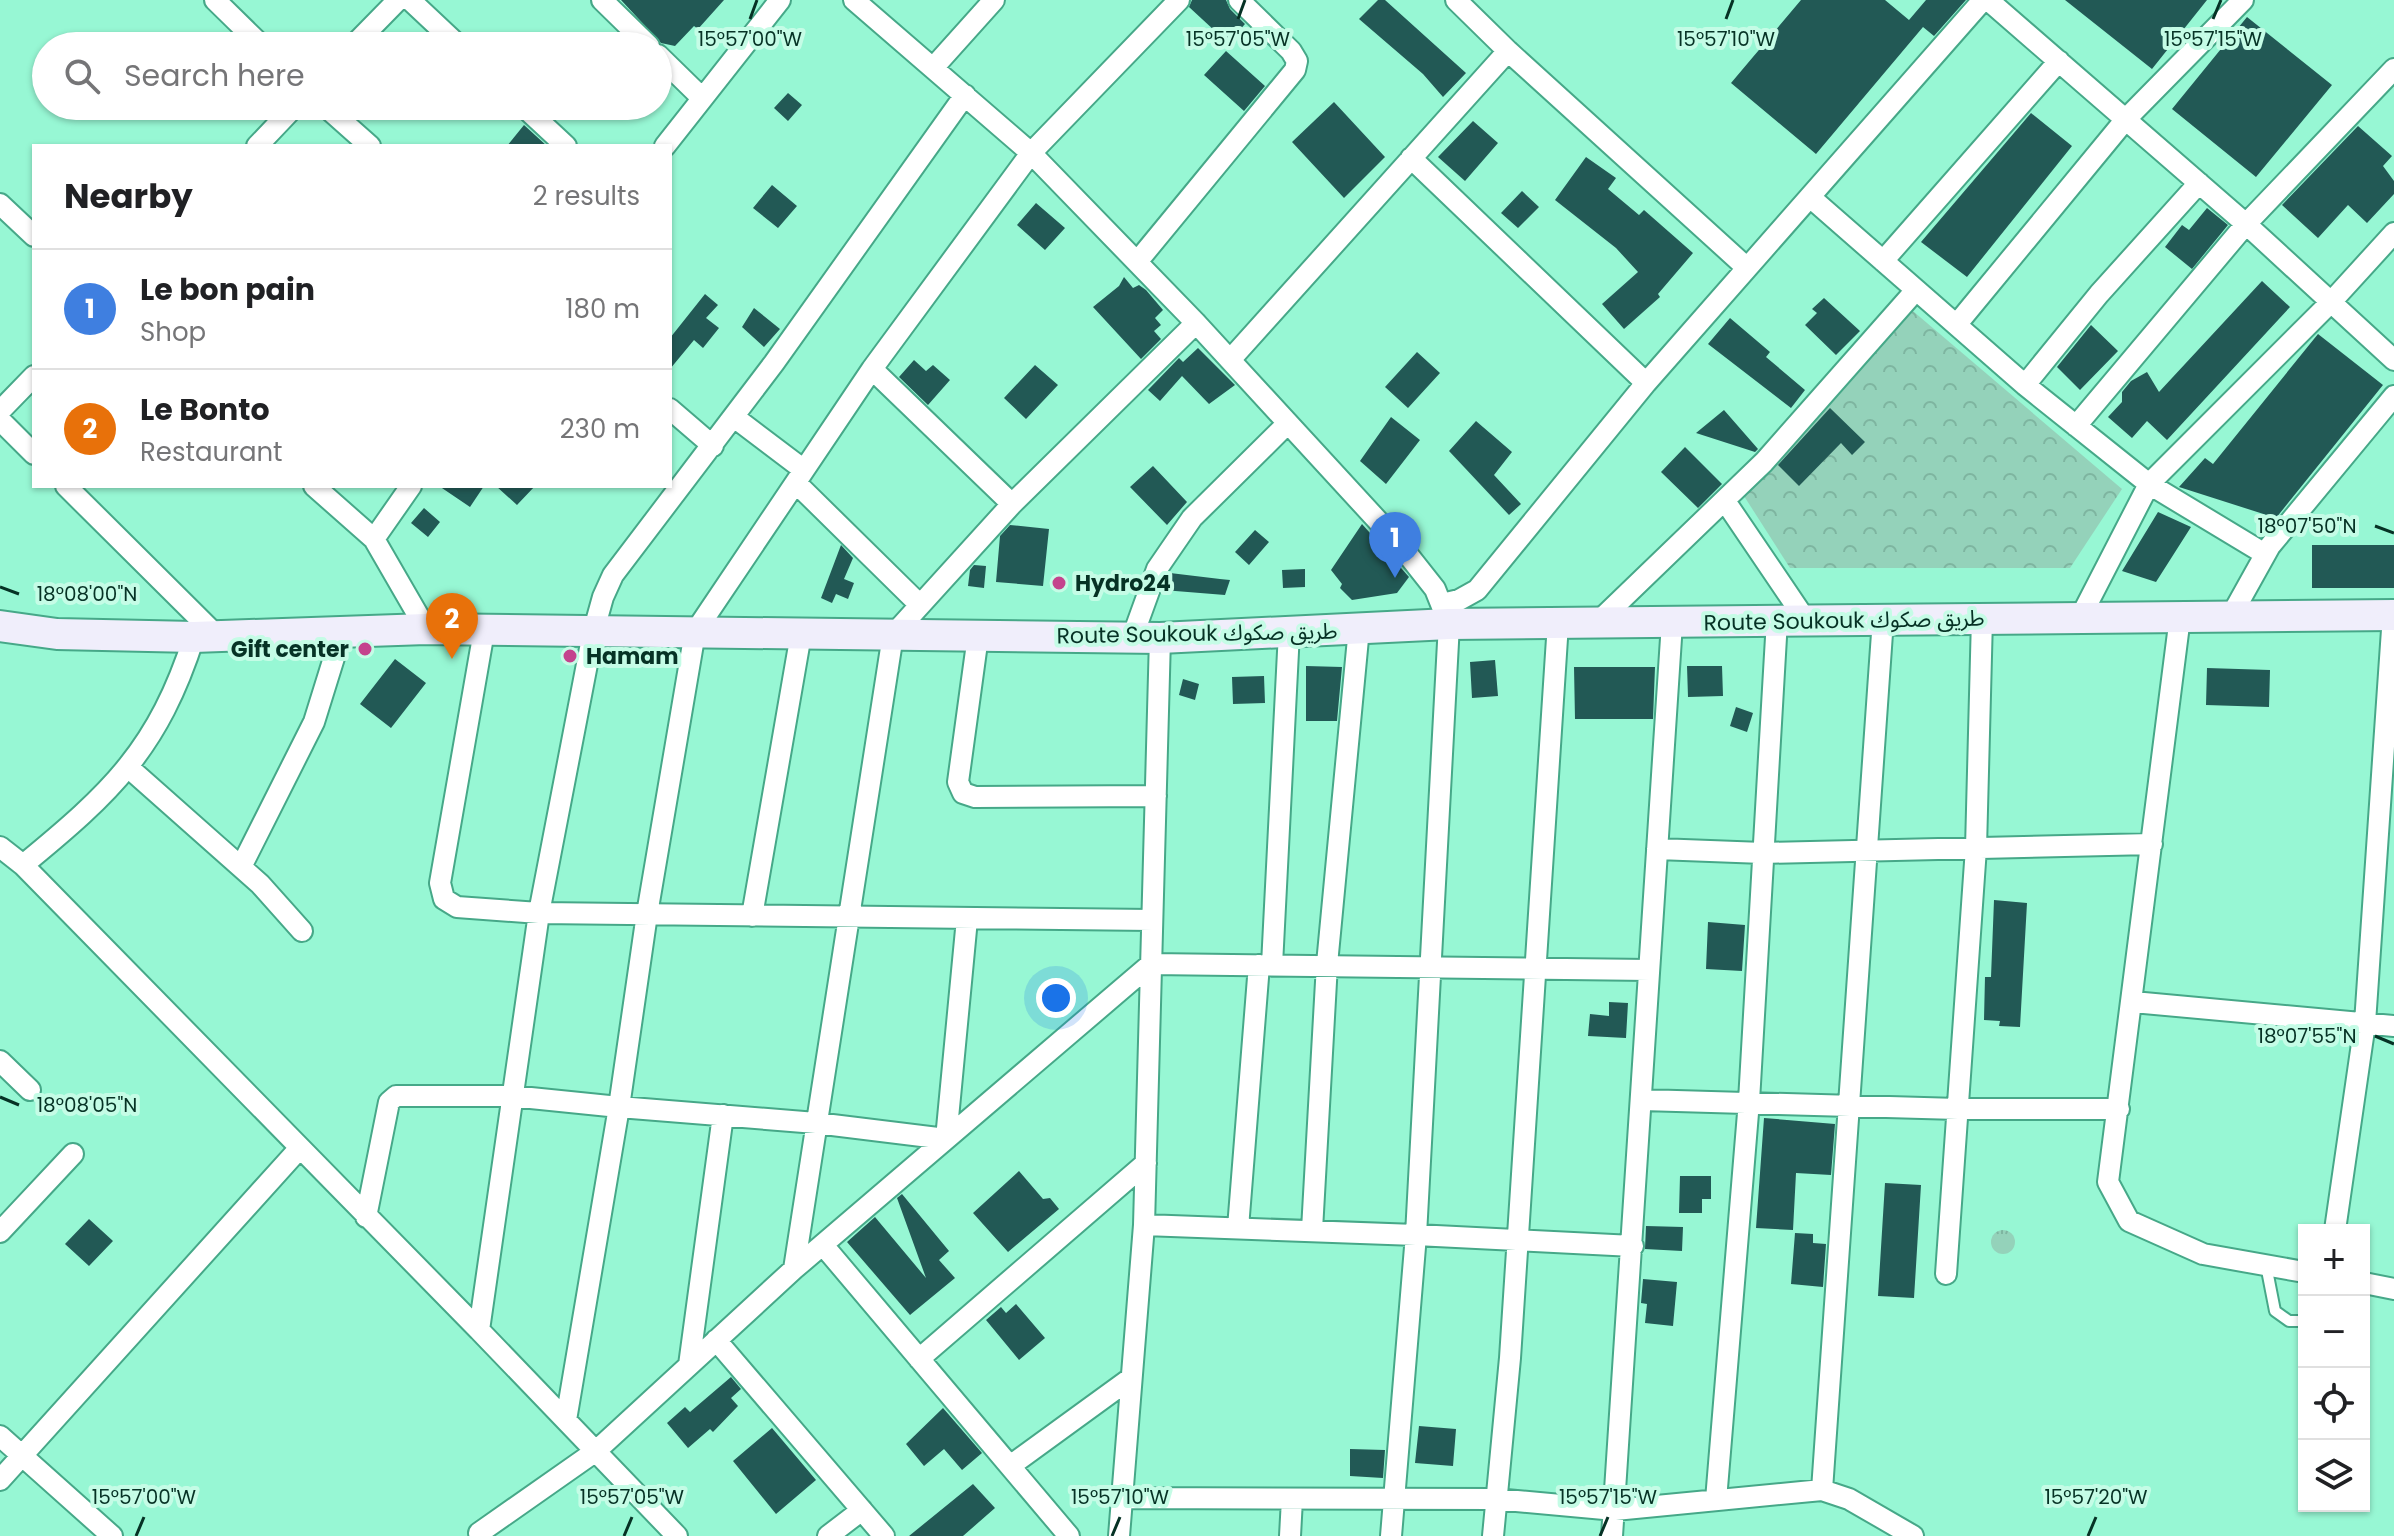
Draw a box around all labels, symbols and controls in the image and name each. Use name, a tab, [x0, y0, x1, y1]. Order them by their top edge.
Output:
text: 15°57'00"W	[698, 25, 803, 53]
text: 15°57'05"W	[1186, 25, 1291, 53]
text: 15°57'10"W	[1677, 25, 1776, 53]
text: 15°57'15"W	[2164, 25, 2263, 53]
search box	[32, 32, 672, 120]
icon: search	[60, 54, 104, 98]
text: Search here	[124, 54, 305, 97]
text: Nearby	[64, 172, 193, 220]
text: 2 results	[533, 178, 640, 214]
text: Le bon pain	[140, 268, 315, 311]
text: 1	[85, 291, 95, 327]
text: 180 m	[565, 291, 640, 327]
text: Shop	[140, 314, 206, 350]
text: Le Bonto	[140, 388, 270, 431]
text: 2	[83, 411, 97, 447]
text: 230 m	[560, 411, 640, 447]
text: Restaurant	[140, 434, 283, 470]
pin: 1	[1369, 512, 1421, 578]
text: 18°07'50"N	[2258, 512, 2356, 540]
place label: Hydro24	[1075, 568, 1171, 599]
marker: Hydro24	[1050, 574, 1068, 592]
text: 18°08'00"N	[37, 580, 137, 608]
pin: 2	[426, 593, 478, 659]
street label: Route Soukouk طريق صكوك	[1703, 603, 1985, 638]
street label: Route Soukouk طريق صكوك	[1056, 616, 1338, 651]
place label: Gift center	[231, 634, 349, 665]
marker: Gift center	[356, 640, 374, 658]
place label: Hamam	[586, 641, 679, 672]
marker: Hamam	[561, 647, 579, 665]
your location	[1036, 978, 1076, 1018]
text: 18°07'55"N	[2258, 1022, 2356, 1050]
text: 18°08'05"N	[37, 1091, 137, 1119]
map controls	[2298, 1224, 2370, 1512]
button: +	[2298, 1224, 2370, 1296]
button: −	[2298, 1296, 2370, 1368]
button: locate	[2298, 1368, 2370, 1440]
button: layers	[2298, 1440, 2370, 1512]
text: 15°57'00"W	[92, 1483, 197, 1511]
text: 15°57'05"W	[580, 1483, 685, 1511]
text: 15°57'10"W	[1071, 1483, 1170, 1511]
text: 15°57'15"W	[1559, 1483, 1658, 1511]
text: 15°57'20"W	[2044, 1483, 2148, 1511]

